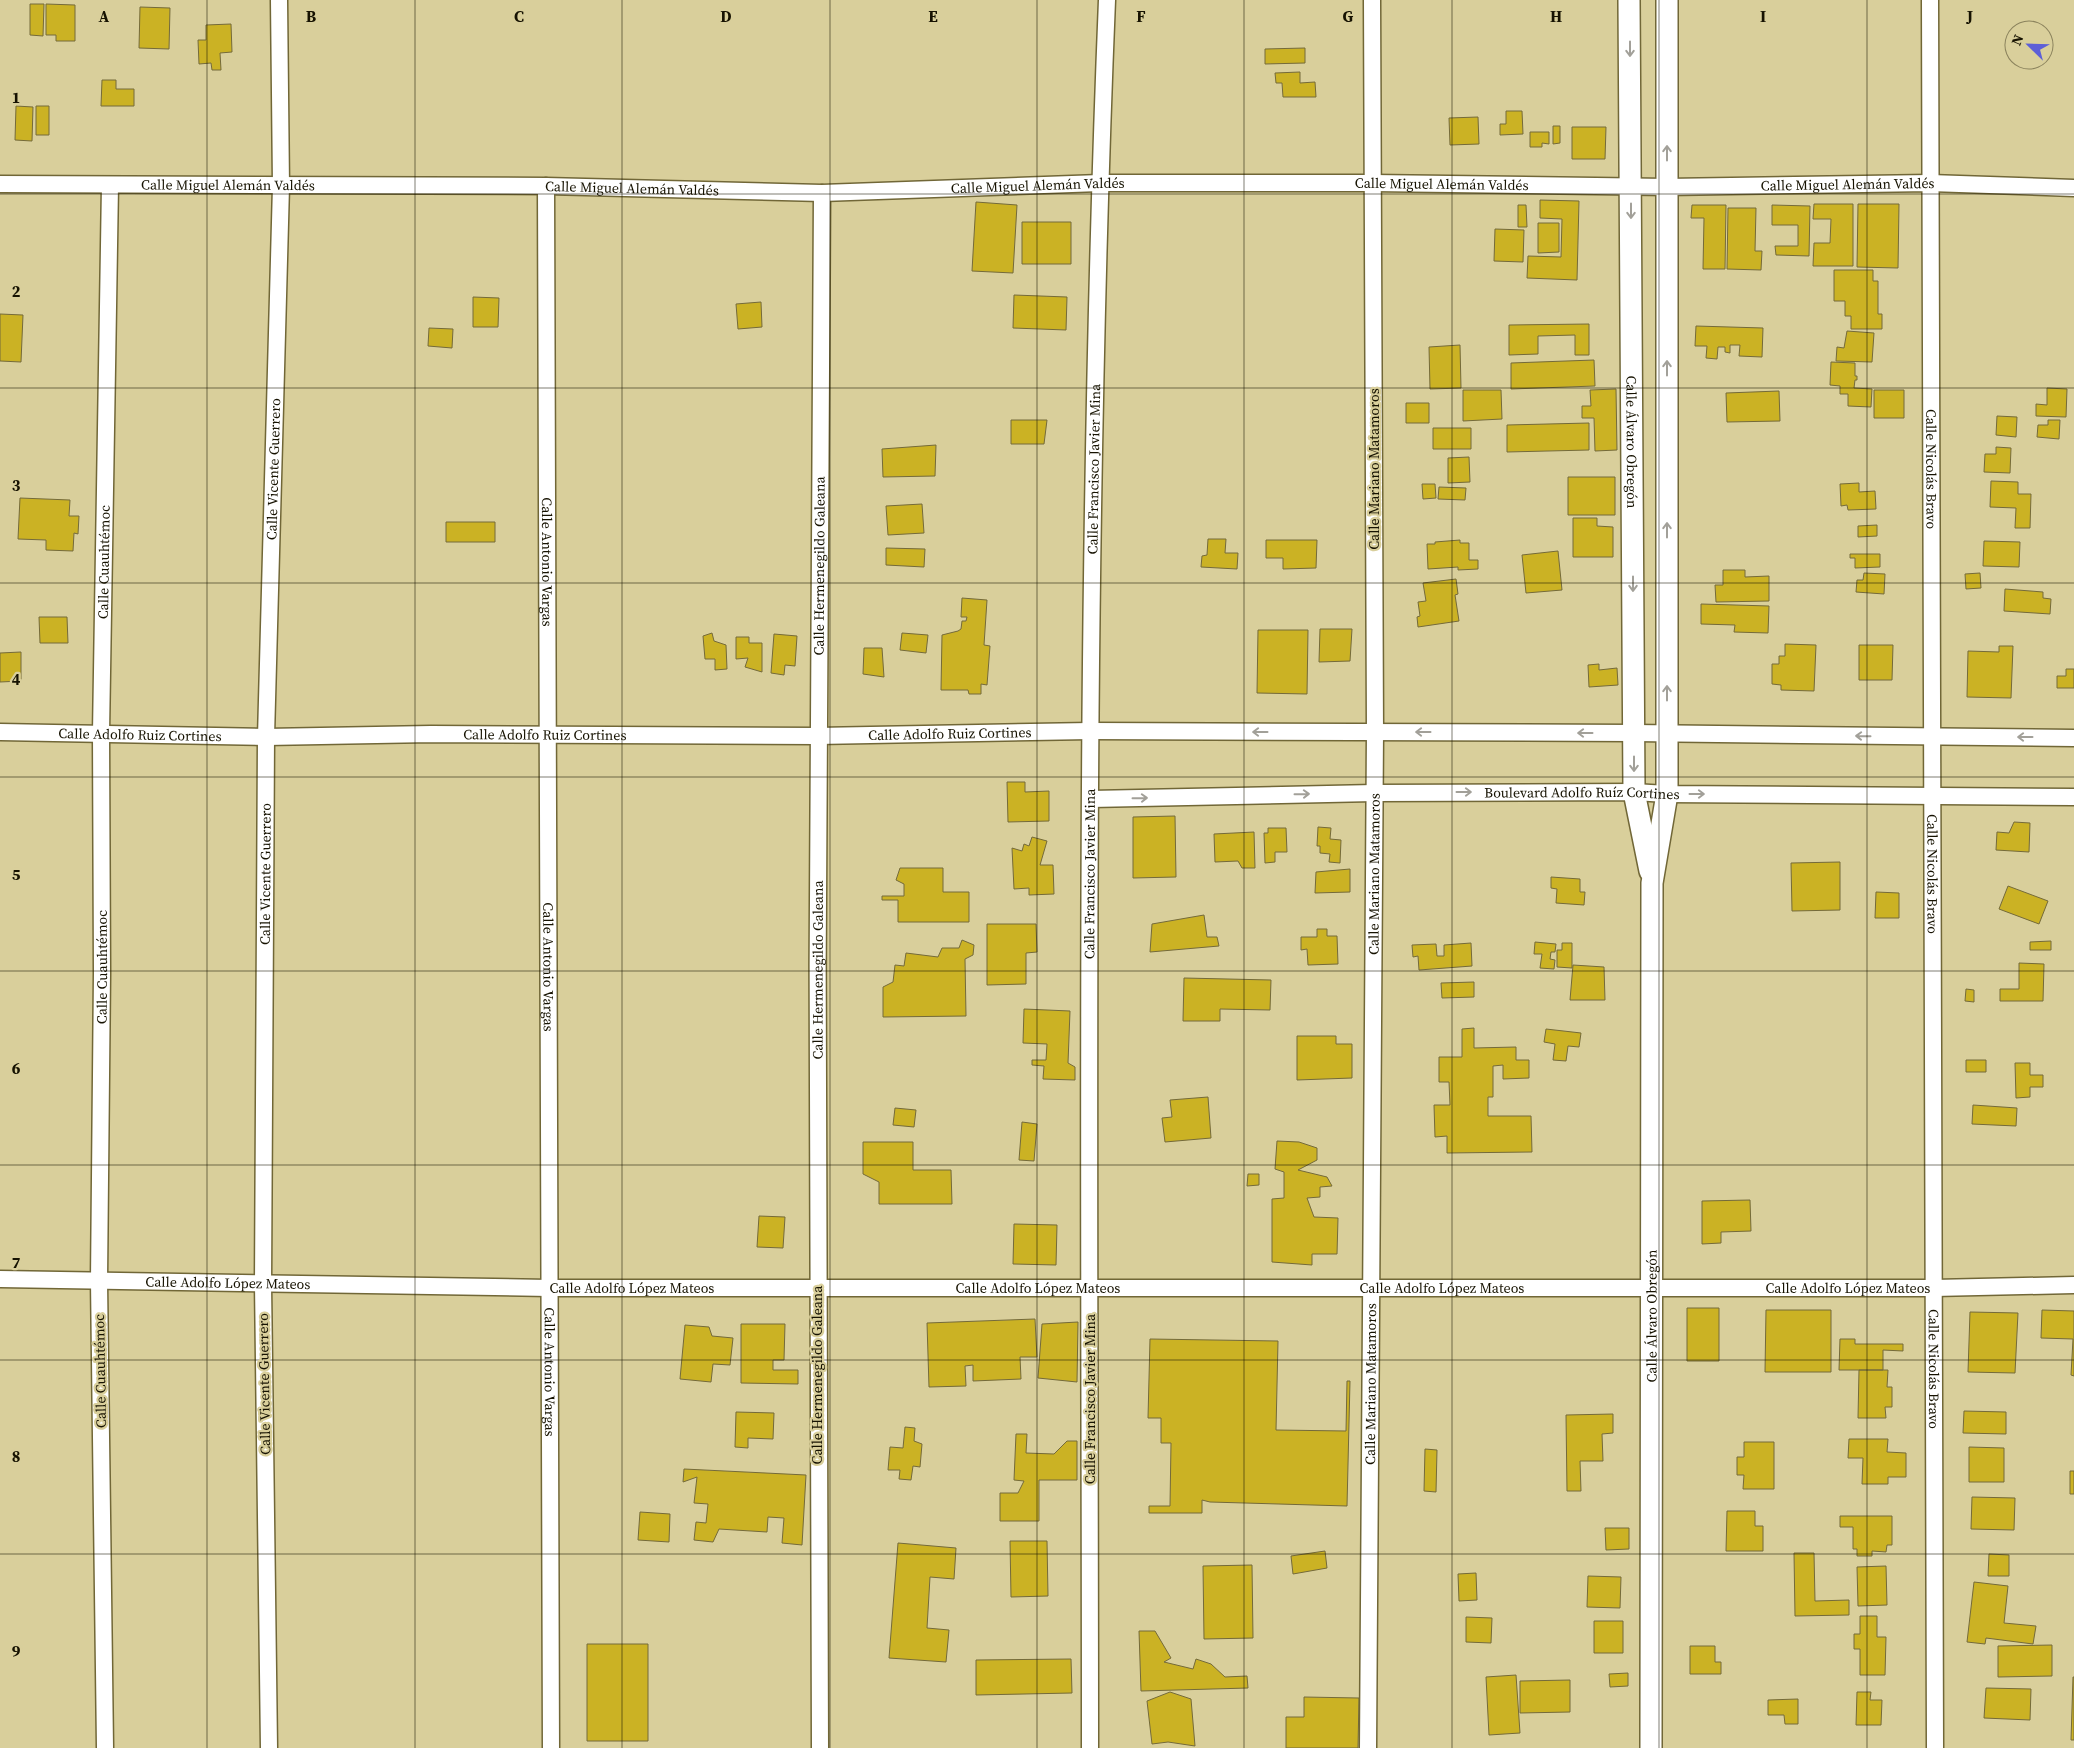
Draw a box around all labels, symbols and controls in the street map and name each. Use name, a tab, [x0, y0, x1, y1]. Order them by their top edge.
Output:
text: A	[99, 5, 110, 27]
text: B	[306, 5, 317, 27]
text: C	[514, 5, 524, 27]
text: D	[720, 5, 732, 27]
text: E	[928, 5, 938, 27]
text: F	[1136, 5, 1146, 27]
text: G	[1343, 5, 1354, 27]
text: H	[1550, 5, 1562, 27]
text: I	[1760, 5, 1766, 27]
text: J	[1966, 5, 1973, 27]
north arrow	[2004, 20, 2054, 70]
text: N	[2006, 31, 2028, 49]
one-way arrow	[1625, 40, 1635, 56]
text: 1	[12, 86, 20, 108]
one-way arrow	[1662, 145, 1672, 162]
street label: Calle Miguel Alemán Valdés	[951, 173, 1125, 198]
street label: Calle Miguel Alemán Valdés	[1355, 173, 1529, 195]
street label: Calle Miguel Alemán Valdés	[1761, 173, 1935, 196]
street label: Calle Miguel Alemán Valdés	[141, 175, 315, 195]
street label: Calle Miguel Alemán Valdés	[545, 176, 719, 200]
one-way arrow	[1626, 202, 1636, 219]
text: 2	[12, 280, 21, 302]
one-way arrow	[1662, 360, 1672, 376]
street label: Calle Álvaro Obregón	[1621, 375, 1642, 509]
street label: Calle Francisco Javier Mina	[1082, 383, 1105, 554]
street label: Calle Mariano Matamoros	[1364, 388, 1384, 550]
street label: Calle Vicente Guerrero	[261, 398, 285, 540]
street label: Calle Nicolás Bravo	[1921, 409, 1942, 529]
text: 3	[12, 474, 21, 496]
street label: Calle Hermenegildo Galeana	[809, 475, 830, 656]
street label: Calle Antonio Vargas	[537, 497, 557, 627]
street label: Calle Cuauhtémoc	[93, 505, 115, 619]
one-way arrow	[1662, 523, 1672, 539]
one-way arrow	[1628, 575, 1638, 591]
text: 4	[12, 668, 21, 690]
one-way arrow	[1662, 685, 1672, 702]
street label: Calle Adolfo Ruiz Cortines	[868, 722, 1032, 745]
street label: Calle Adolfo Ruiz Cortines	[58, 723, 222, 746]
street label: Calle Adolfo Ruiz Cortines	[463, 724, 627, 745]
one-way arrow	[1252, 727, 1268, 737]
one-way arrow	[1415, 727, 1431, 737]
one-way arrow	[1577, 728, 1594, 738]
one-way arrow	[1855, 731, 1872, 741]
one-way arrow	[2018, 732, 2034, 742]
one-way arrow	[1629, 755, 1639, 771]
street label: Boulevard Adolfo Ruíz Cortines	[1484, 782, 1680, 804]
one-way arrow	[1456, 787, 1472, 797]
street label: Calle Francisco Javier Mina	[1079, 788, 1100, 959]
one-way arrow	[1688, 789, 1705, 799]
one-way arrow	[1294, 790, 1310, 799]
street label: Calle Mariano Matamoros	[1363, 793, 1385, 955]
one-way arrow	[1131, 794, 1147, 803]
street label: Calle Vicente Guerrero	[255, 803, 276, 945]
street label: Calle Nicolás Bravo	[1922, 814, 1943, 934]
text: 5	[12, 863, 21, 885]
street label: Calle Hermenegildo Galeana	[808, 880, 828, 1060]
street label: Calle Antonio Vargas	[538, 902, 559, 1032]
street label: Calle Cuauhtémoc	[92, 910, 112, 1024]
text: 6	[12, 1057, 21, 1079]
street label: Calle Álvaro Obregón	[1641, 1249, 1662, 1383]
text: 7	[12, 1251, 21, 1273]
street label: Calle Adolfo López Mateos	[145, 1271, 311, 1294]
street label: Calle Adolfo López Mateos	[549, 1278, 714, 1298]
street label: Calle Adolfo López Mateos	[955, 1278, 1120, 1298]
street label: Calle Adolfo López Mateos	[1359, 1278, 1524, 1298]
street label: Calle Adolfo López Mateos	[1765, 1278, 1930, 1298]
street label: Calle Hermenegildo Galeana	[807, 1285, 827, 1464]
street label: Calle Mariano Matamoros	[1360, 1303, 1381, 1465]
street label: Calle Antonio Vargas	[540, 1307, 560, 1437]
street label: Calle Nicolás Bravo	[1924, 1309, 1944, 1429]
street label: Calle Vicente Guerrero	[253, 1313, 275, 1455]
street label: Calle Francisco Javier Mina	[1080, 1313, 1100, 1484]
street label: Calle Cuauhtémoc	[89, 1314, 111, 1428]
text: 8	[12, 1445, 20, 1467]
text: 9	[12, 1640, 21, 1662]

